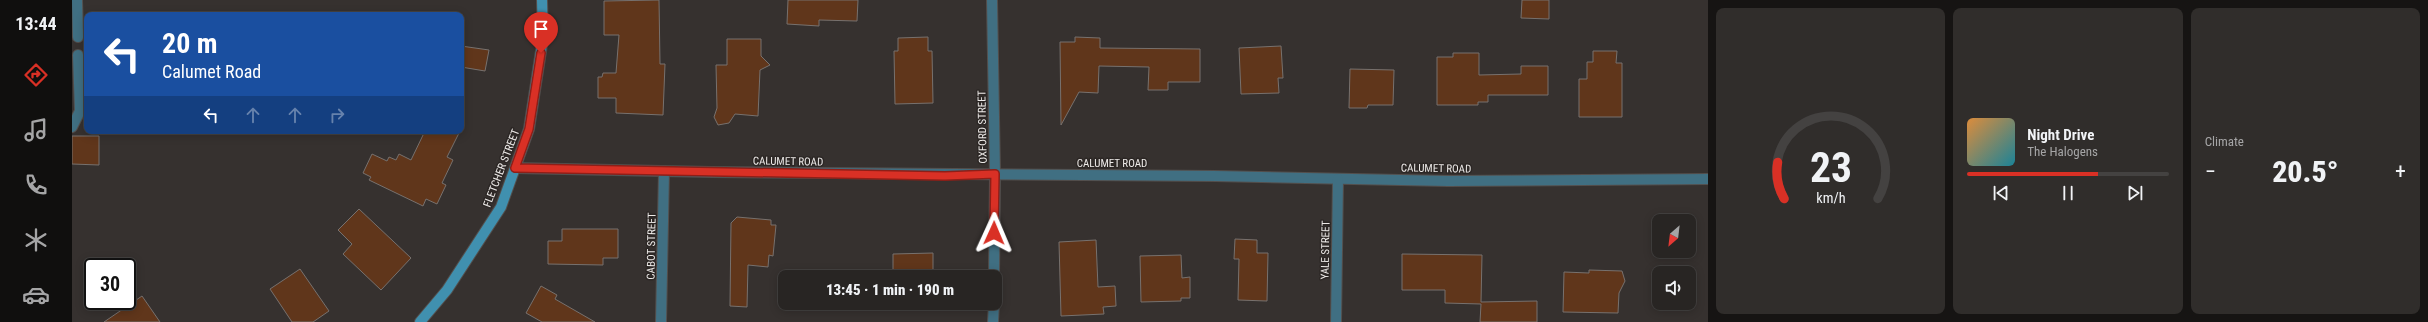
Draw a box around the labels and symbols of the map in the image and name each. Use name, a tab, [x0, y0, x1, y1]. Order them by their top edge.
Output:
pin	[524, 12, 558, 53]
street label: OXFORD STREET	[975, 90, 990, 164]
street label: FLETCHER STREET	[481, 127, 522, 209]
street label: CALUMET ROAD	[753, 154, 823, 169]
street label: CALUMET ROAD	[1077, 157, 1147, 170]
street label: CALUMET ROAD	[1401, 161, 1471, 176]
street label: CABOT STREET	[644, 212, 659, 280]
position arrow	[973, 212, 1015, 254]
north arrow	[1652, 214, 1696, 258]
street label: YALE STREET	[1318, 220, 1333, 280]
speed limit sign: 30	[84, 258, 136, 310]

